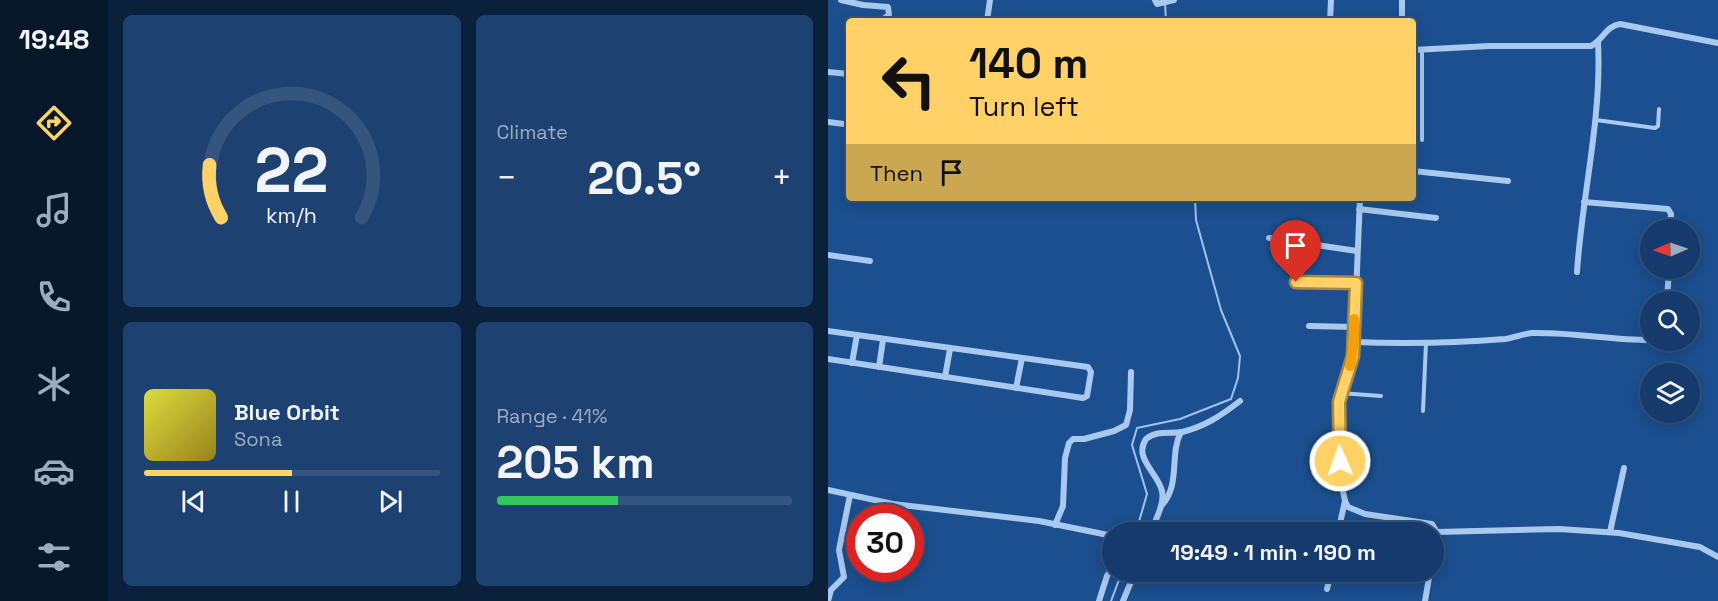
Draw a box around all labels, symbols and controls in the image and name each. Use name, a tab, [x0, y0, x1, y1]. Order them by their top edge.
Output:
text: 19:48	[19, 22, 89, 57]
text: 140 m	[969, 37, 1088, 90]
icon: left	[870, 42, 948, 120]
text: Turn left	[969, 89, 1079, 124]
icon: directions	[33, 102, 75, 144]
text: Climate	[497, 119, 568, 145]
text: 22	[255, 131, 329, 210]
text: 20.5°	[588, 150, 701, 207]
icon: arrive	[935, 156, 968, 189]
text: −	[497, 157, 517, 199]
text: +	[772, 157, 792, 199]
text: Then	[870, 159, 923, 187]
icon: music	[33, 189, 75, 231]
text: km/h	[266, 202, 317, 229]
north arrow	[1640, 219, 1700, 279]
map controls	[1640, 219, 1700, 423]
pin	[1270, 220, 1321, 282]
icon: arrive	[1279, 229, 1312, 262]
icon: phone	[33, 276, 75, 318]
button: search	[1640, 291, 1700, 351]
icon: climate	[33, 363, 75, 405]
button: layers	[1640, 363, 1700, 423]
text: Blue Orbit	[234, 398, 340, 426]
text: Range · 41%	[497, 403, 607, 429]
text: Sona	[234, 426, 282, 452]
position arrow	[1308, 429, 1372, 493]
text: 205 km	[497, 434, 655, 491]
icon: car	[33, 450, 75, 492]
icon: previous	[177, 485, 210, 518]
icon: pause	[275, 485, 308, 518]
icon: next	[374, 485, 407, 518]
speed limit sign: 30	[846, 504, 924, 582]
icon: filters	[33, 536, 75, 578]
text: 19:49 · 1 min · 190 m	[1170, 538, 1376, 566]

